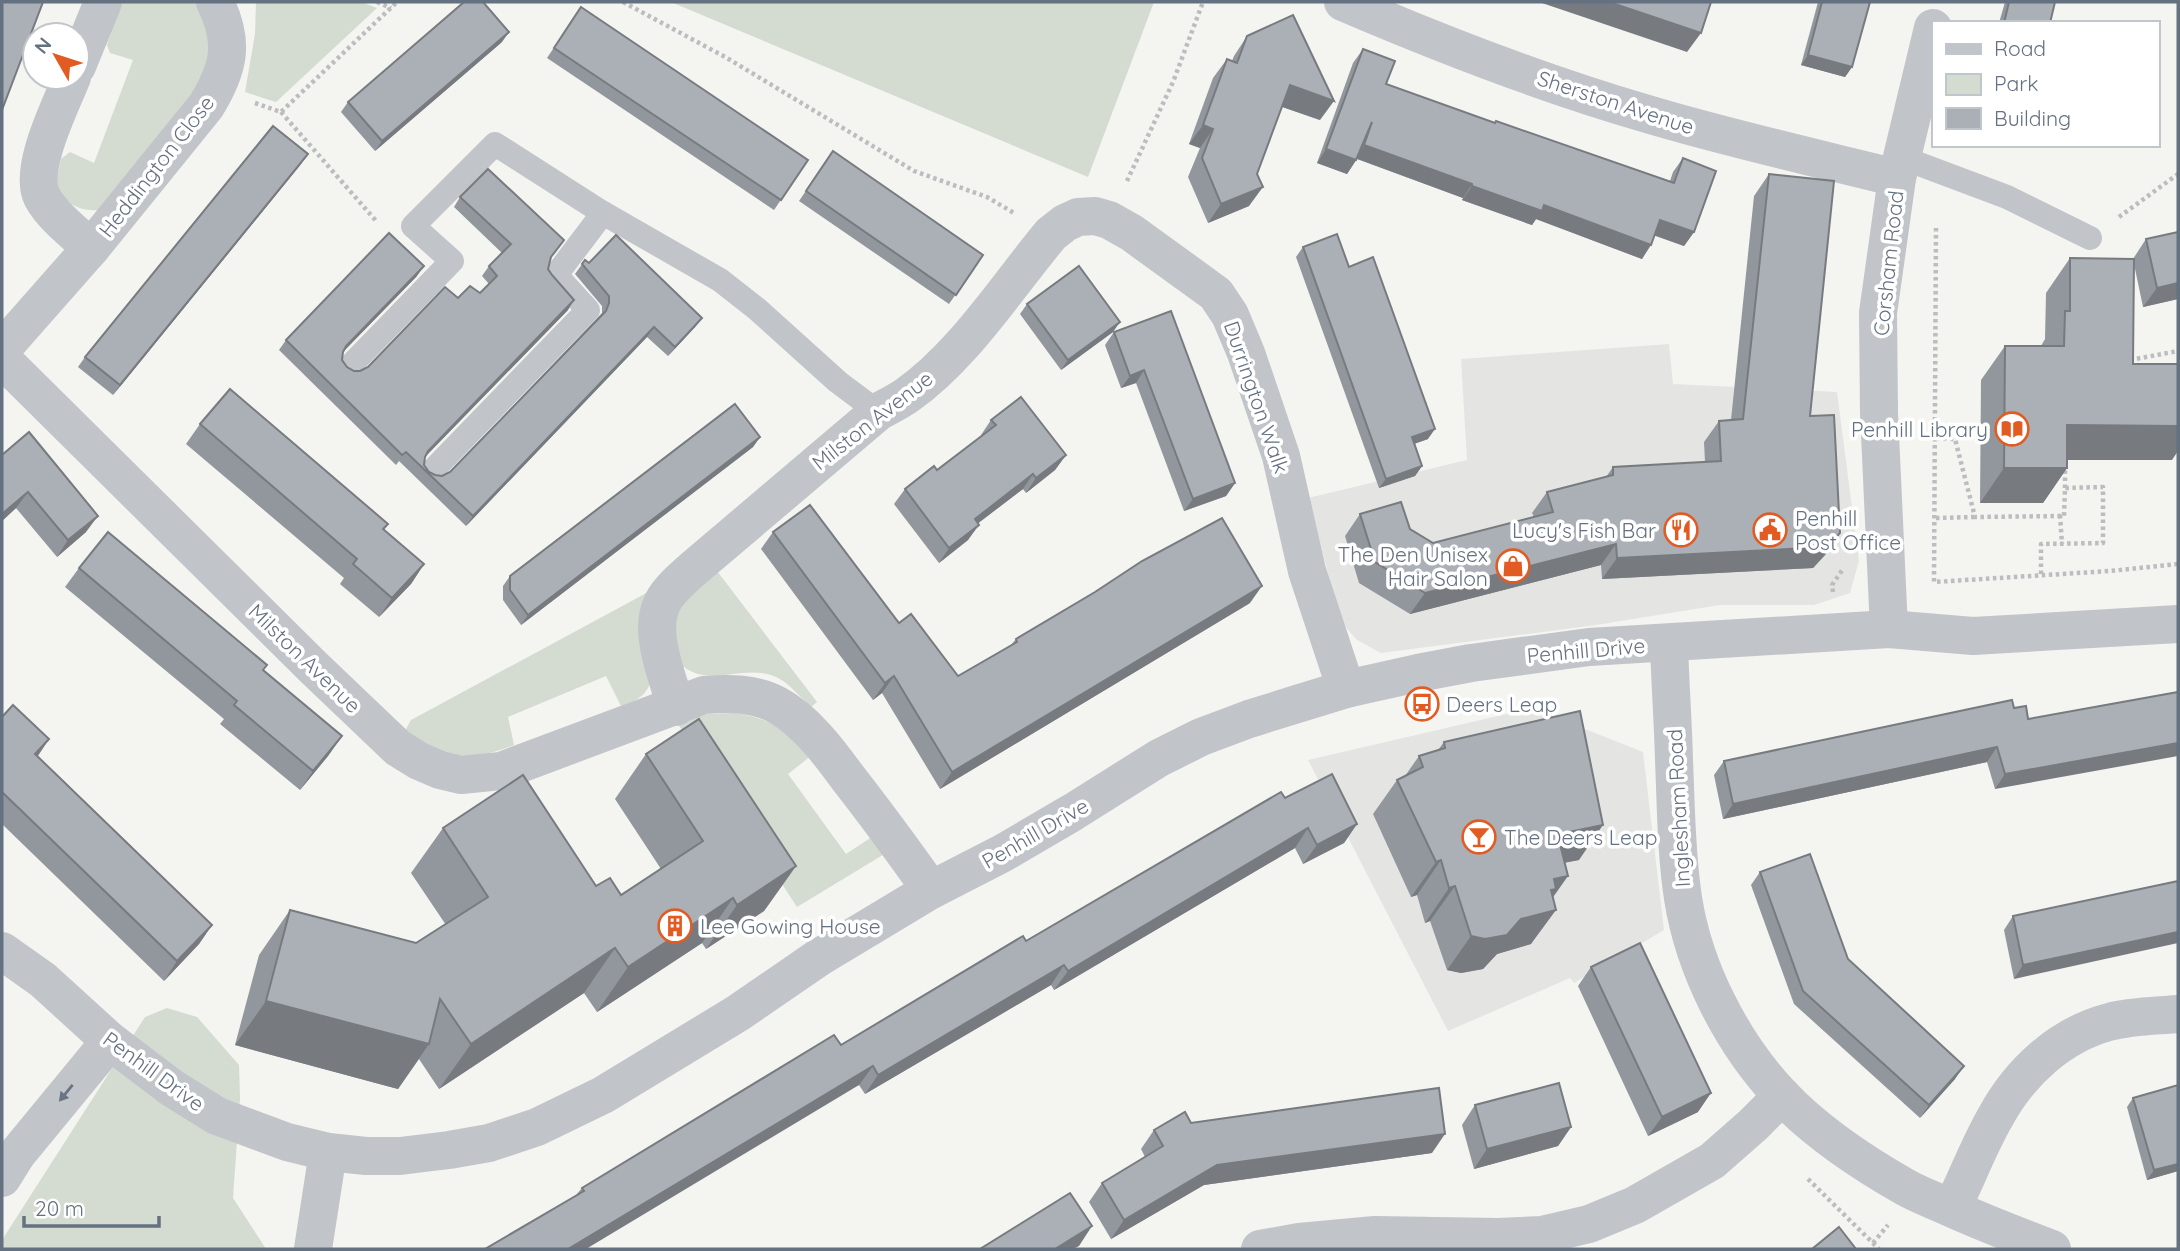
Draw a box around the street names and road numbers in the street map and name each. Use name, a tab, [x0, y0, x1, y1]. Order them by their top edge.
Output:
street label: Sherston Avenue	[1535, 64, 1697, 140]
street label: Heddington Close	[93, 90, 219, 242]
street label: Corsham Road	[1867, 189, 1909, 337]
street label: Durrington Walk	[1219, 317, 1295, 477]
street label: Milston Avenue	[806, 365, 938, 475]
street label: Milston Avenue	[243, 598, 367, 718]
street label: Penhill Drive	[1526, 632, 1646, 668]
street label: Inglesham Road	[1661, 728, 1695, 888]
street label: Penhill Drive	[977, 792, 1093, 874]
street label: Penhill Drive	[98, 1026, 210, 1116]

